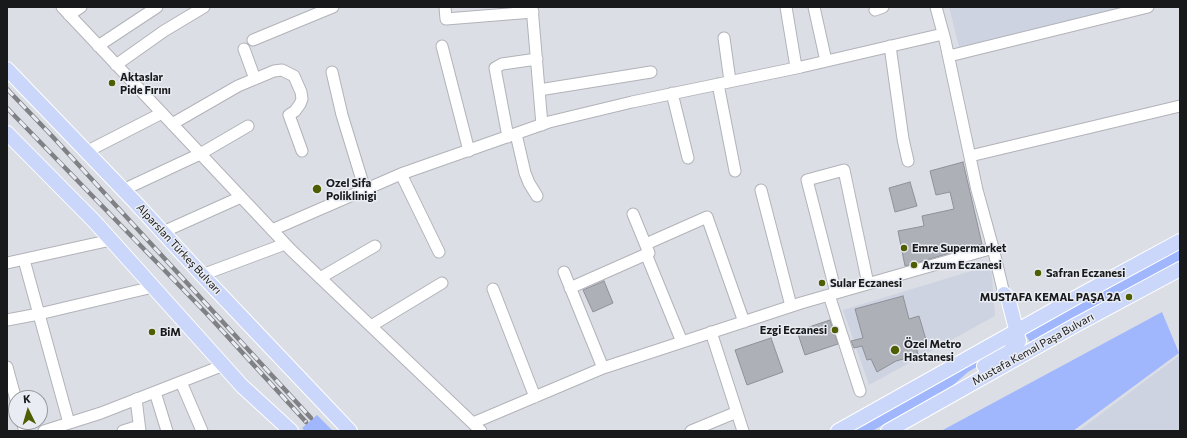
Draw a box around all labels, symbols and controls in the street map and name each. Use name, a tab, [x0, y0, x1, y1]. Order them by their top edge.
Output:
place label: Aktaslar Pide Fırını	[120, 70, 171, 96]
marker: Aktaslar Pide Fırını	[107, 78, 117, 88]
place label: Ozel Sifa Poliklinigi	[326, 176, 377, 202]
marker: Ozel Sifa Poliklinigi	[311, 183, 323, 195]
street label: Alparslan Türkeş Bulvarı	[134, 201, 224, 297]
place label: Emre Supermarket	[912, 241, 1007, 255]
marker: Emre Supermarket	[899, 243, 909, 253]
place label: Arzum Eczanesi	[922, 258, 1002, 272]
marker: Arzum Eczanesi	[909, 260, 919, 270]
place label: Safran Eczanesi	[1046, 266, 1125, 280]
marker: Safran Eczanesi	[1033, 268, 1043, 278]
place label: Sular Eczanesi	[830, 276, 902, 290]
marker: Sular Eczanesi	[817, 278, 827, 288]
place label: MUSTAFA KEMAL PAŞA 2A	[980, 290, 1121, 304]
marker: MUSTAFA KEMAL PAŞA 2A	[1124, 292, 1134, 302]
street label: Mustafa Kemal Paşa Bulvarı	[970, 310, 1096, 388]
place label: Ezgi Eczanesi	[760, 323, 827, 337]
place label: BiM	[160, 325, 181, 339]
marker: Ezgi Eczanesi	[830, 325, 840, 335]
marker: BiM	[147, 327, 157, 337]
place label: Özel Metro Hastanesi	[904, 337, 961, 363]
marker: Özel Metro Hastanesi	[889, 344, 901, 356]
north arrow	[8, 390, 48, 430]
text: K	[23, 392, 31, 405]

